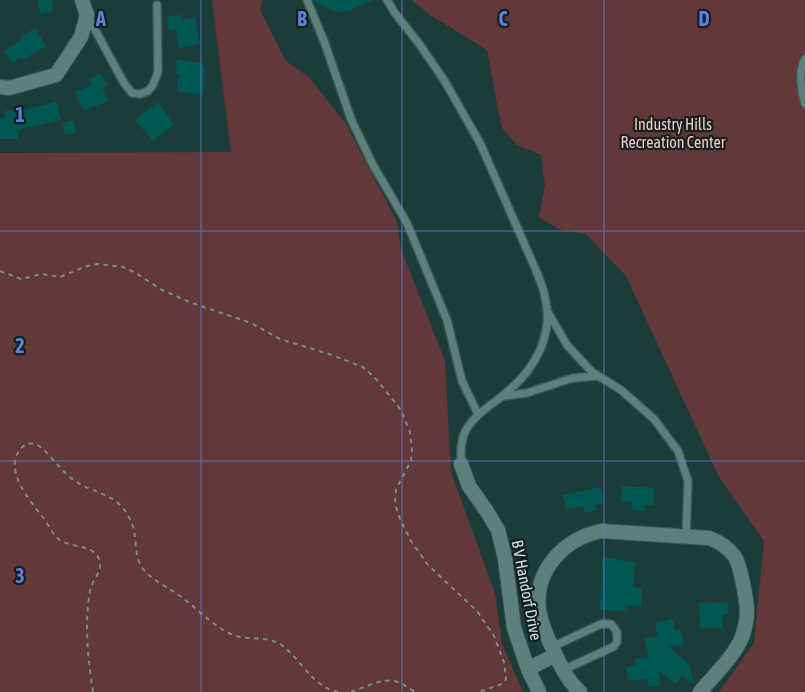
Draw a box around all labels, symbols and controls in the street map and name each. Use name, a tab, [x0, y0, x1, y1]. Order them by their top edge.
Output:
text: A	[95, 7, 106, 30]
text: B	[297, 7, 307, 30]
text: C	[499, 7, 508, 30]
text: D	[698, 7, 710, 30]
text: 1	[15, 103, 25, 126]
park label: Industry Hills Recreation Center	[621, 115, 726, 151]
text: 2	[15, 334, 25, 357]
street label: B V Handorf Drive	[508, 538, 546, 642]
text: 3	[15, 564, 25, 587]

